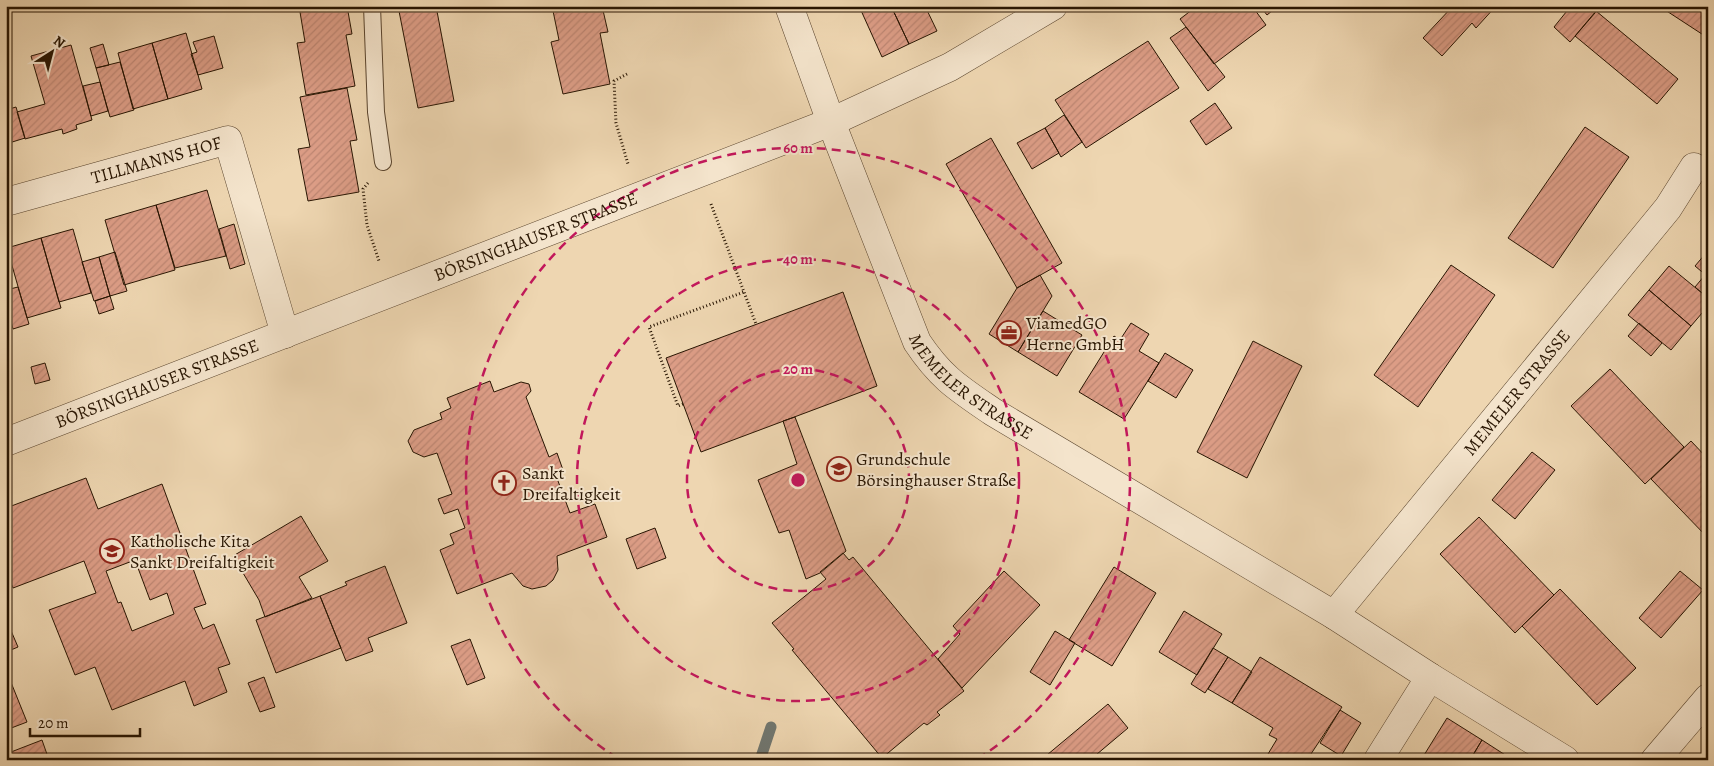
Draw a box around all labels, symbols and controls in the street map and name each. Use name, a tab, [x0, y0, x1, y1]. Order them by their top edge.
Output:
north arrow	[28, 28, 78, 78]
text: N	[50, 31, 69, 53]
street label: TILLMANNS HOF	[88, 130, 224, 190]
text: 60 m	[783, 138, 813, 158]
street label: BÖRSINGHAUSER STRASSE	[430, 186, 641, 287]
text: 40 m	[783, 249, 813, 269]
place label: ViamedGO Herne GmbH	[1025, 311, 1125, 356]
office icon: ViamedGO Herne GmbH	[996, 320, 1022, 346]
street label: MEMELER STRASSE	[1458, 324, 1576, 460]
street label: MEMELER STRASSE	[903, 330, 1037, 445]
street label: BÖRSINGHAUSER STRASSE	[52, 333, 262, 434]
text: 20 m	[783, 359, 813, 379]
place label: Grundschule Börsinghauser Straße	[856, 447, 1016, 492]
school or university icon: Grundschule Börsinghauser Straße	[826, 456, 852, 482]
place label: Sankt Dreifaltigkeit	[522, 461, 621, 506]
church icon: Sankt Dreifaltigkeit	[491, 470, 517, 496]
centre of rings	[789, 471, 807, 489]
place label: Katholische Kita Sankt Dreifaltigkeit	[130, 529, 275, 574]
school or university icon: Katholische Kita Sankt Dreifaltigkeit	[99, 538, 125, 564]
scale bar	[30, 706, 140, 738]
text: 20 m	[38, 713, 69, 733]

